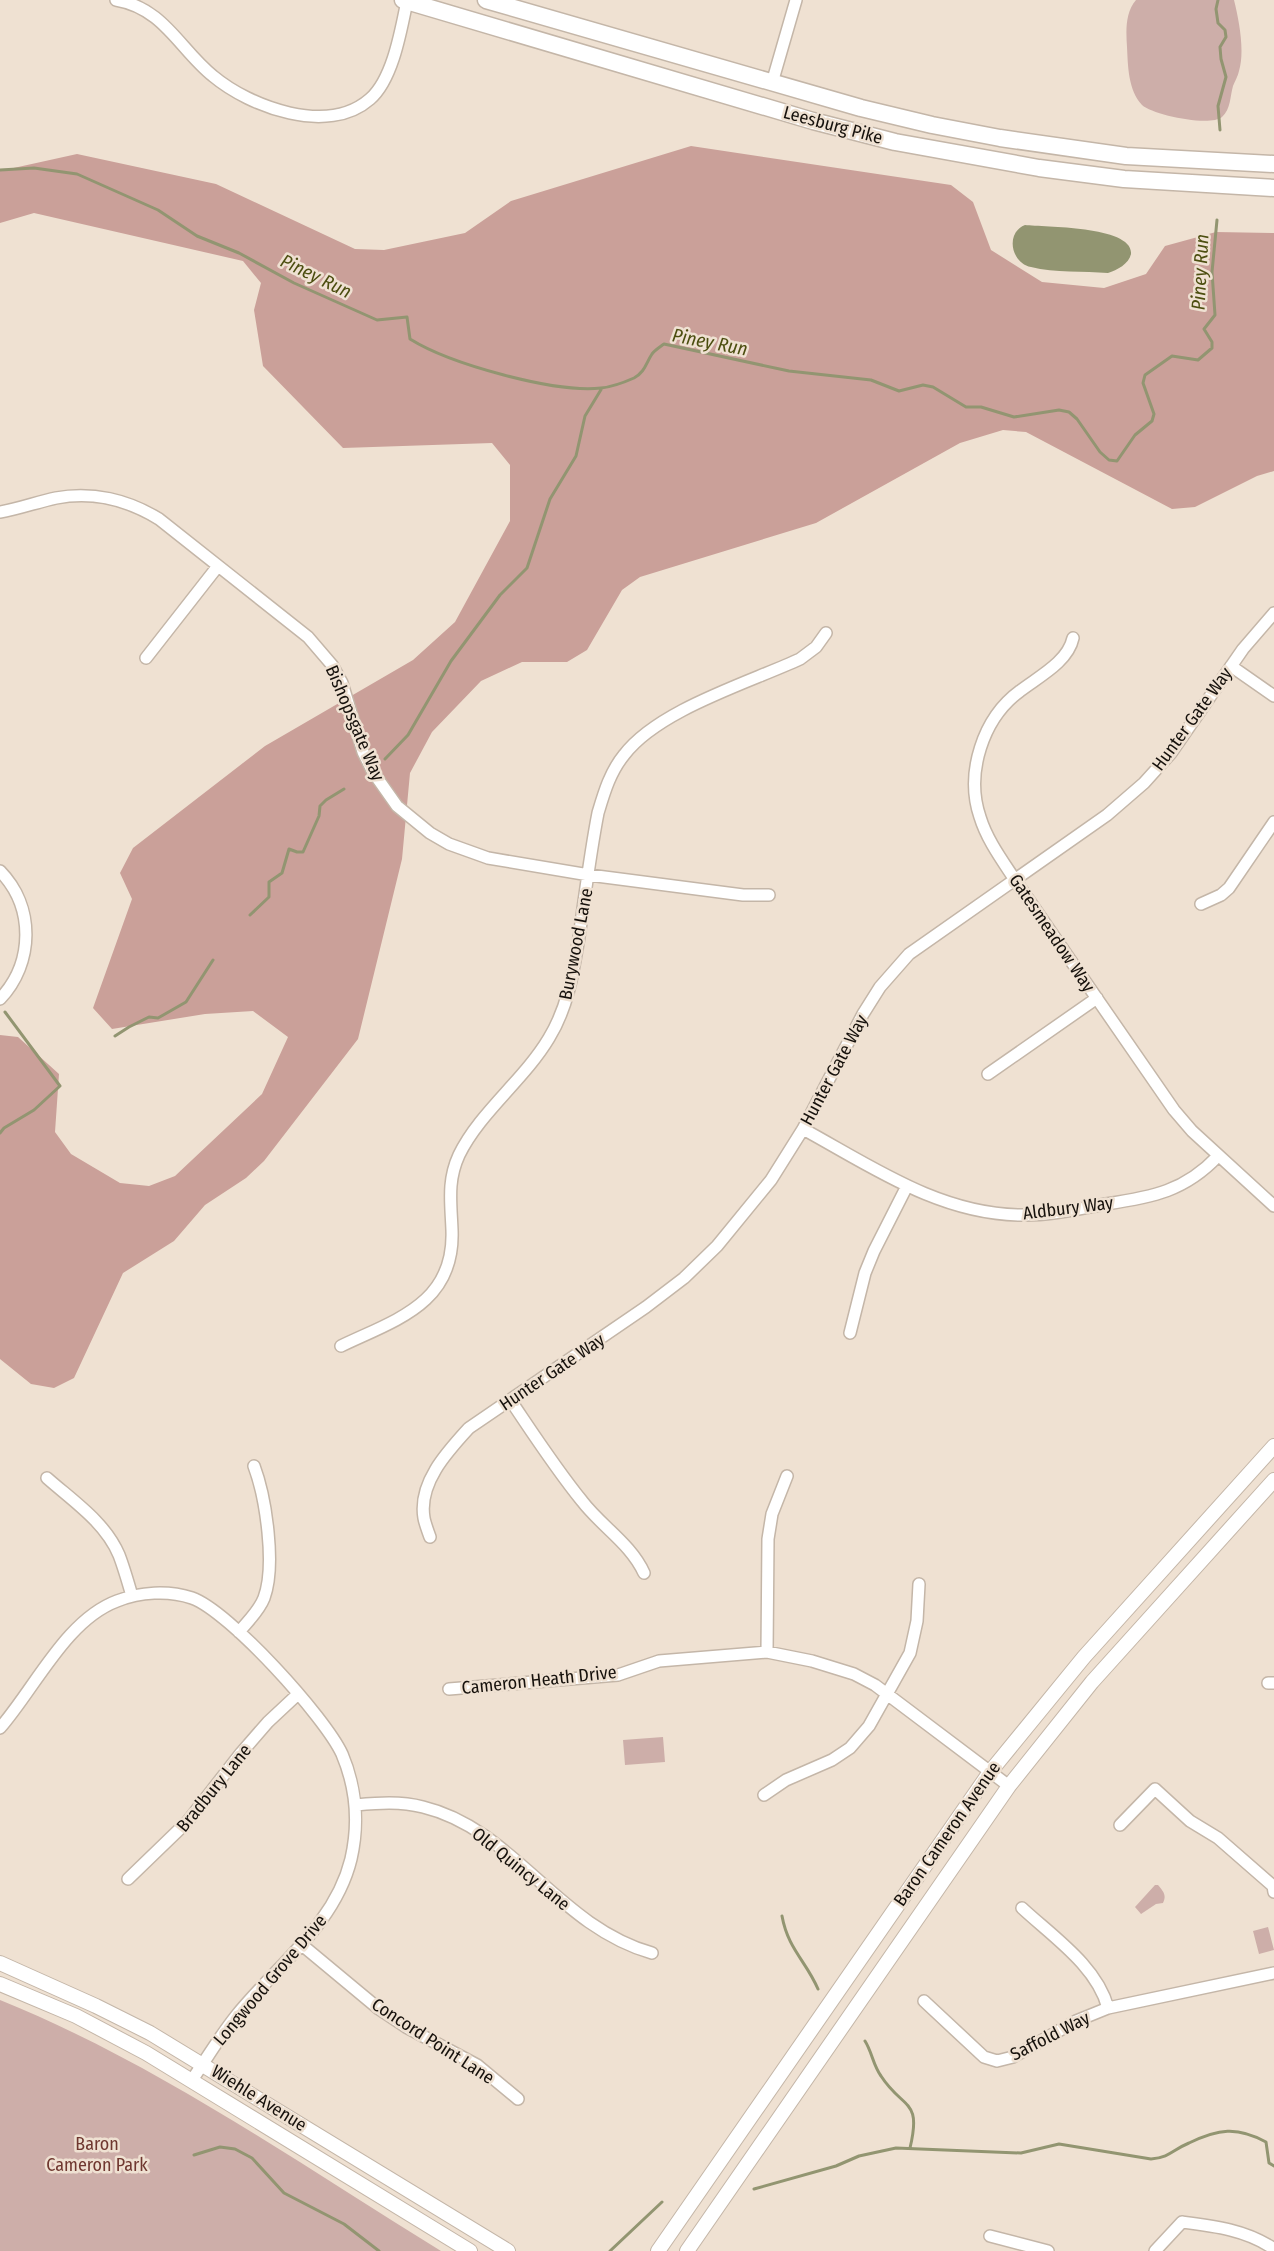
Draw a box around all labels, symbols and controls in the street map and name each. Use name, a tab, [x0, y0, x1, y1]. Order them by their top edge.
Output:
street label: Leesburg Pike	[781, 101, 885, 149]
water label: Piney Run	[1187, 233, 1213, 311]
water label: Piney Run	[277, 249, 355, 303]
water label: Piney Run	[670, 323, 750, 361]
street label: Bishopsgate Way	[321, 662, 389, 784]
street label: Hunter Gate Way	[1147, 663, 1237, 775]
street label: Gatesmeadow Way	[1004, 870, 1100, 996]
street label: Burywood Lane	[554, 886, 598, 1002]
street label: Hunter Gate Way	[796, 1011, 872, 1129]
street label: Aldbury Way	[1022, 1192, 1114, 1224]
street label: Hunter Gate Way	[495, 1329, 609, 1415]
street label: Cameron Heath Drive	[460, 1661, 618, 1699]
street label: Bradbury Lane	[172, 1740, 256, 1836]
street label: Baron Cameron Avenue	[889, 1757, 1005, 1910]
street label: Old Quincy Lane	[468, 1823, 574, 1915]
street label: Longwood Grove Drive	[209, 1910, 331, 2050]
street label: Concord Point Lane	[368, 1993, 499, 2089]
street label: Saffold Way	[1007, 2007, 1093, 2065]
street label: Wiehle Avenue	[207, 2060, 311, 2136]
park label: Baron Cameron Park	[46, 2133, 148, 2176]

